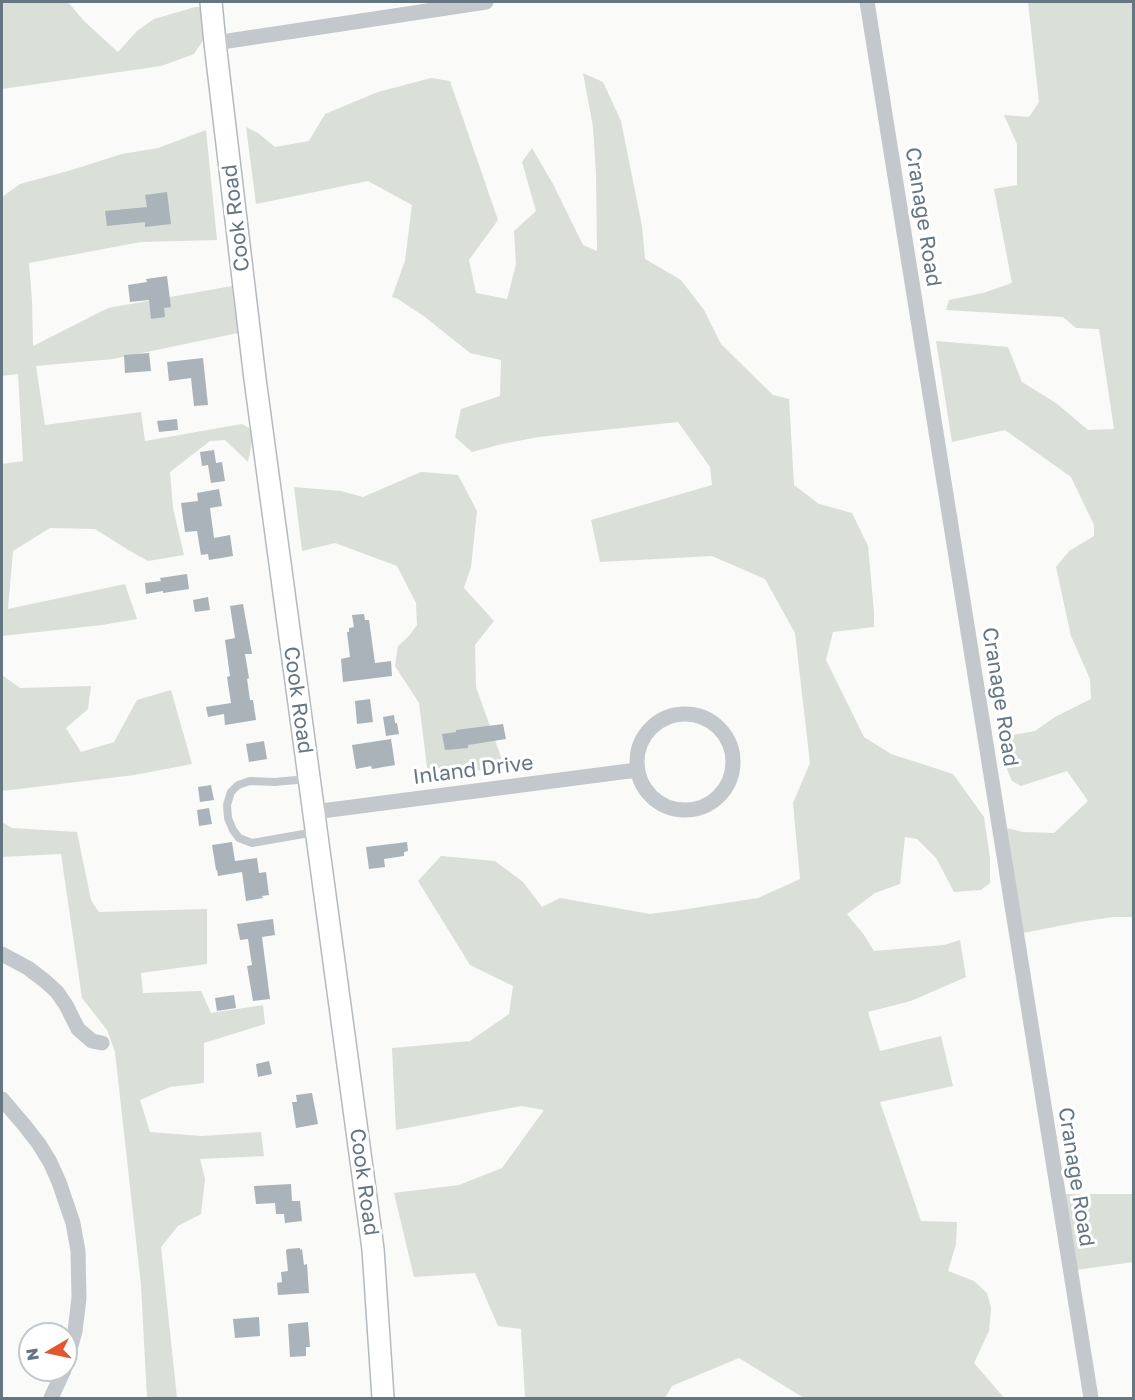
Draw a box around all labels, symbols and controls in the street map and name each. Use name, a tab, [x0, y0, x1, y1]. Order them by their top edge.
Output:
street label: Cranage Road	[900, 146, 946, 288]
street label: Cook Road	[217, 163, 255, 273]
street label: Cranage Road	[977, 626, 1023, 768]
street label: Cook Road	[278, 645, 318, 755]
street label: Inland Drive	[411, 750, 535, 790]
street label: Cranage Road	[1053, 1106, 1099, 1248]
street label: Cook Road	[344, 1127, 384, 1237]
north arrow	[18, 1322, 78, 1382]
text: N	[21, 1347, 43, 1362]

